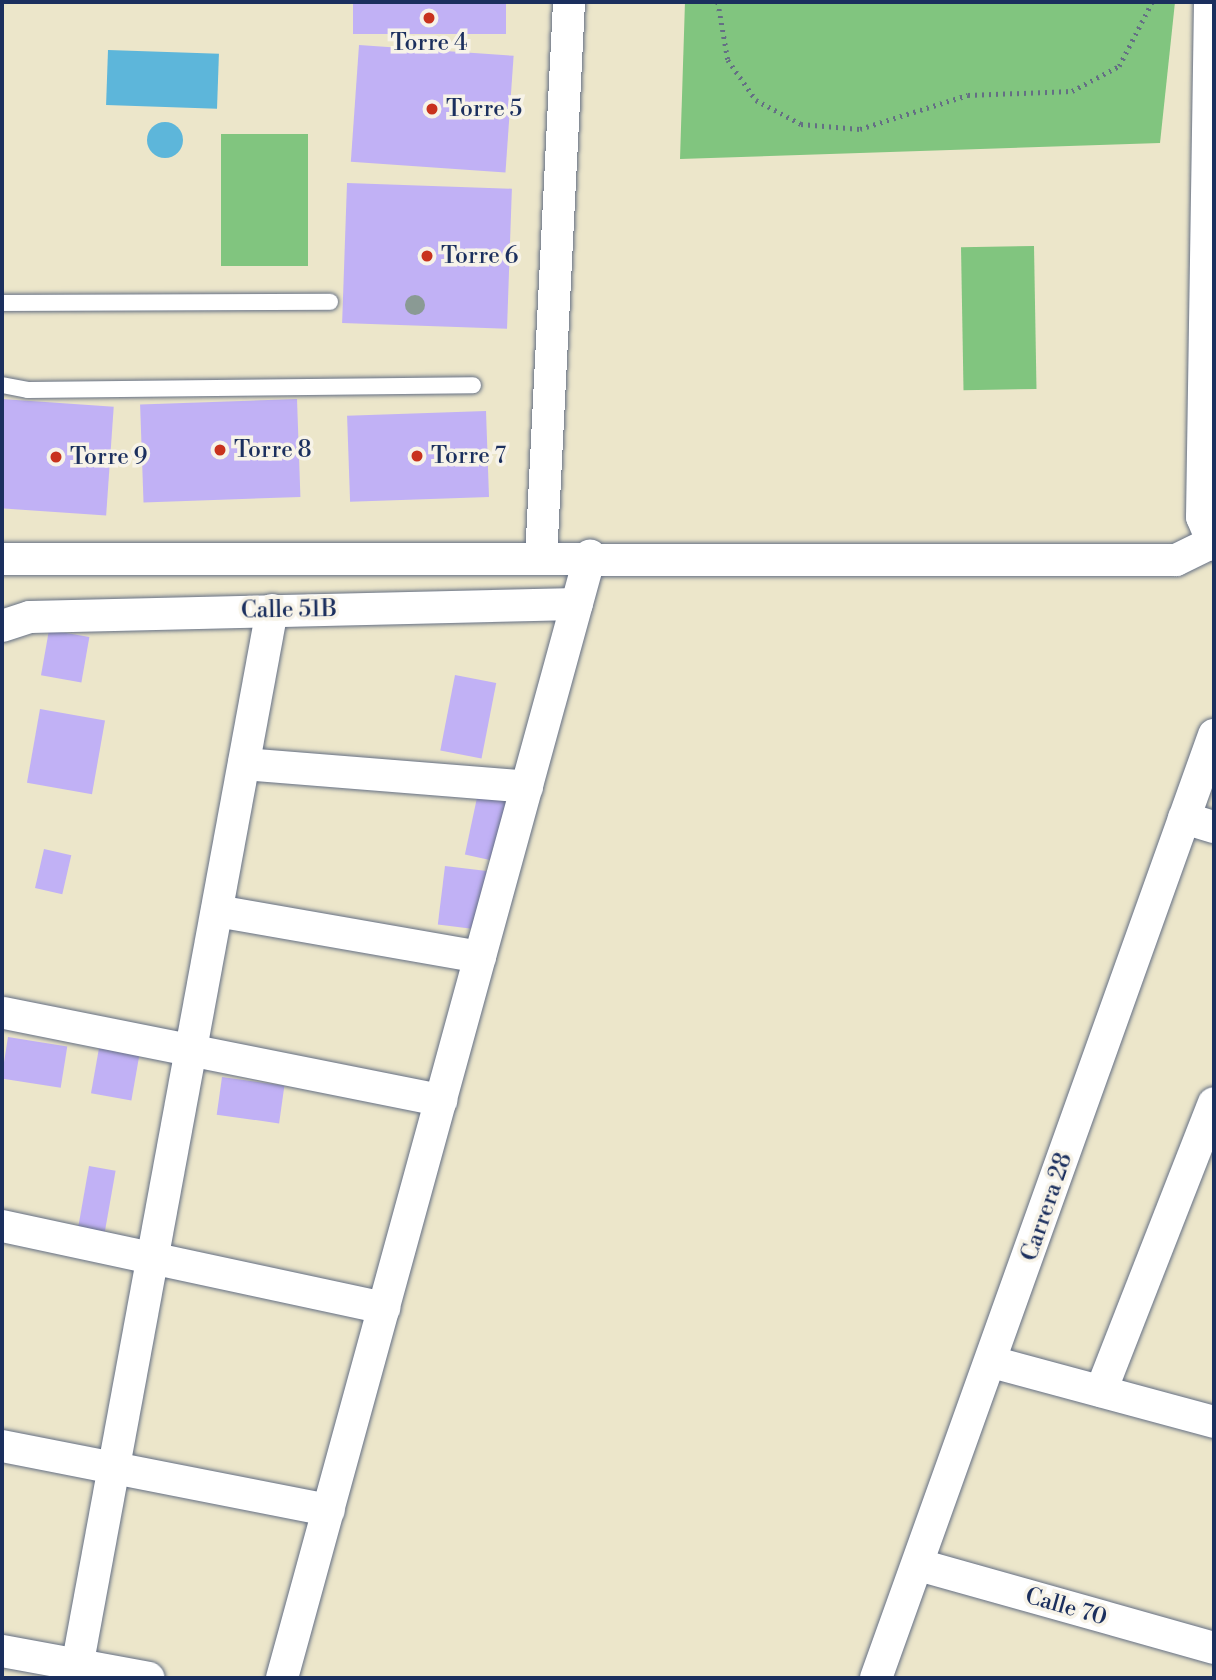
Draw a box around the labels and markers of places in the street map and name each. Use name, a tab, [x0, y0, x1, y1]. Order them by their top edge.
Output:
marker: Torre 4	[421, 10, 437, 26]
place label: Torre 4	[390, 29, 468, 57]
place label: Torre 5	[446, 95, 522, 123]
marker: Torre 5	[424, 101, 440, 117]
place label: Torre 6	[441, 242, 518, 270]
marker: Torre 6	[419, 248, 435, 264]
place label: Torre 8	[234, 436, 312, 464]
marker: Torre 8	[212, 442, 228, 458]
place label: Torre 7	[431, 442, 506, 470]
place label: Torre 9	[70, 443, 147, 471]
marker: Torre 7	[409, 448, 425, 464]
marker: Torre 9	[48, 449, 64, 465]

